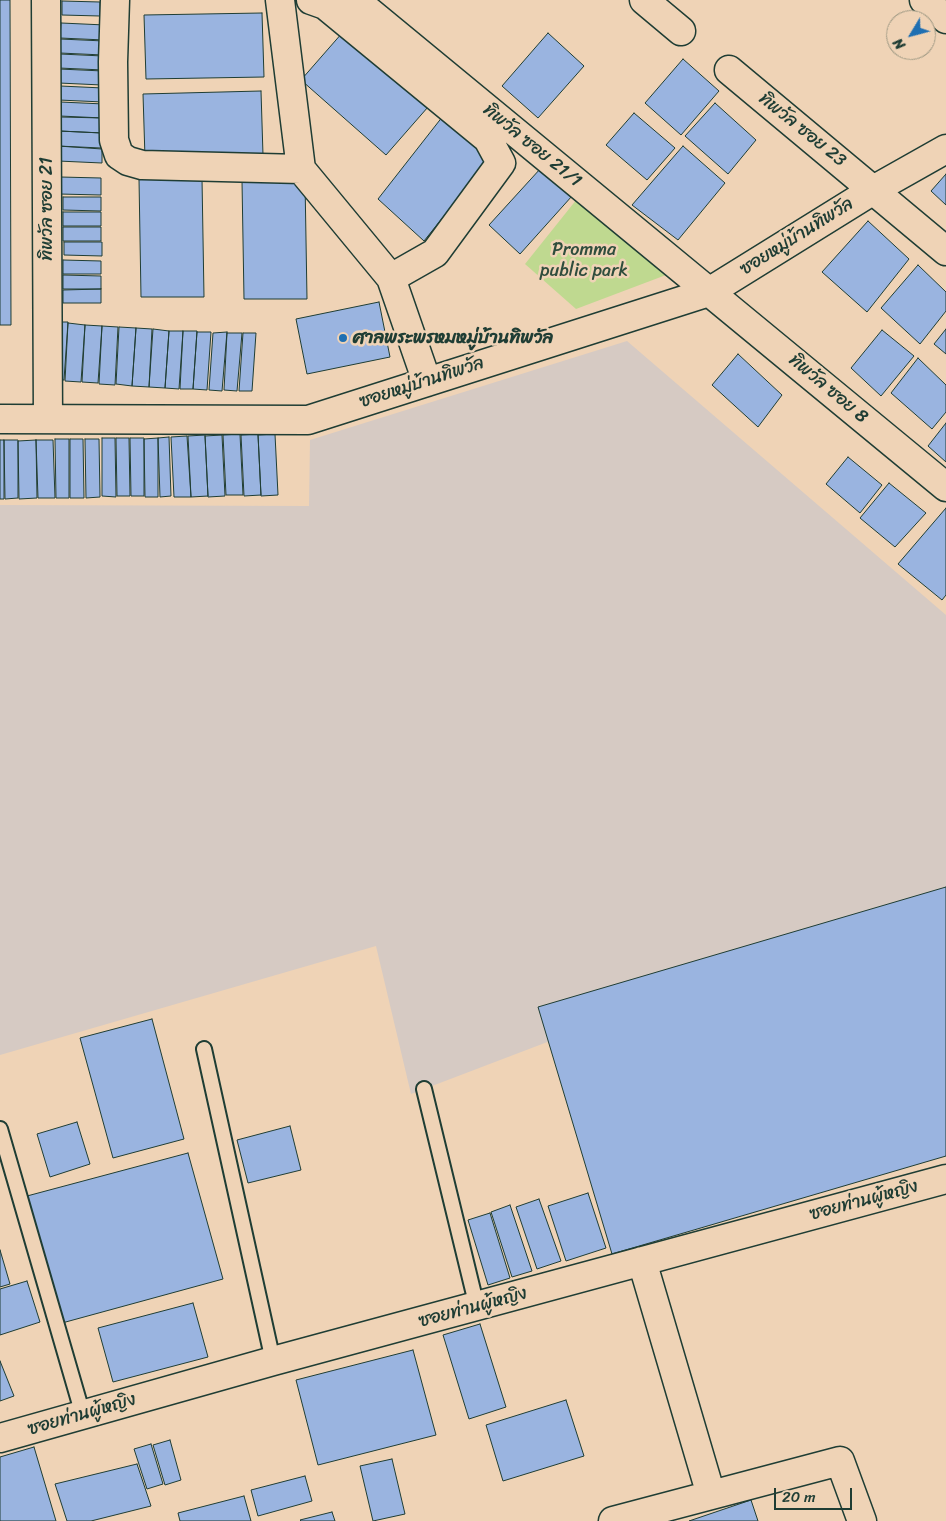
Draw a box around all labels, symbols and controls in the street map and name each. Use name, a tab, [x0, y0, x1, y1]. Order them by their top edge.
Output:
north arrow	[886, 10, 936, 60]
text: N	[887, 32, 912, 55]
street label: ทิพวัล ซอย 23	[754, 88, 850, 172]
street label: ทิพวัล ซอย 21/1	[478, 100, 586, 192]
street label: ทิพวัล ซอย 21	[36, 157, 58, 261]
street label: ซอยหมู่บ้านทิพวัล	[736, 193, 858, 281]
park label: Promma public park	[540, 239, 628, 282]
place label: ศาลพระพรหมหมู่บ้านทิพวัล	[353, 327, 553, 349]
marker: ศาลพระพรหมหมู่บ้านทิพวัล	[337, 332, 349, 344]
street label: ทิพวัล ซอย 8	[784, 350, 872, 428]
street label: ซอยหมู่บ้านทิพวัล	[357, 353, 487, 413]
street label: ซอยท่านผู้หญิง	[807, 1176, 921, 1226]
street label: ซอยท่านผู้หญิง	[416, 1283, 530, 1333]
street label: ซอยท่านผู้หญิง	[26, 1389, 138, 1441]
scale bar	[776, 1478, 854, 1510]
text: 20 m	[782, 1484, 816, 1510]

